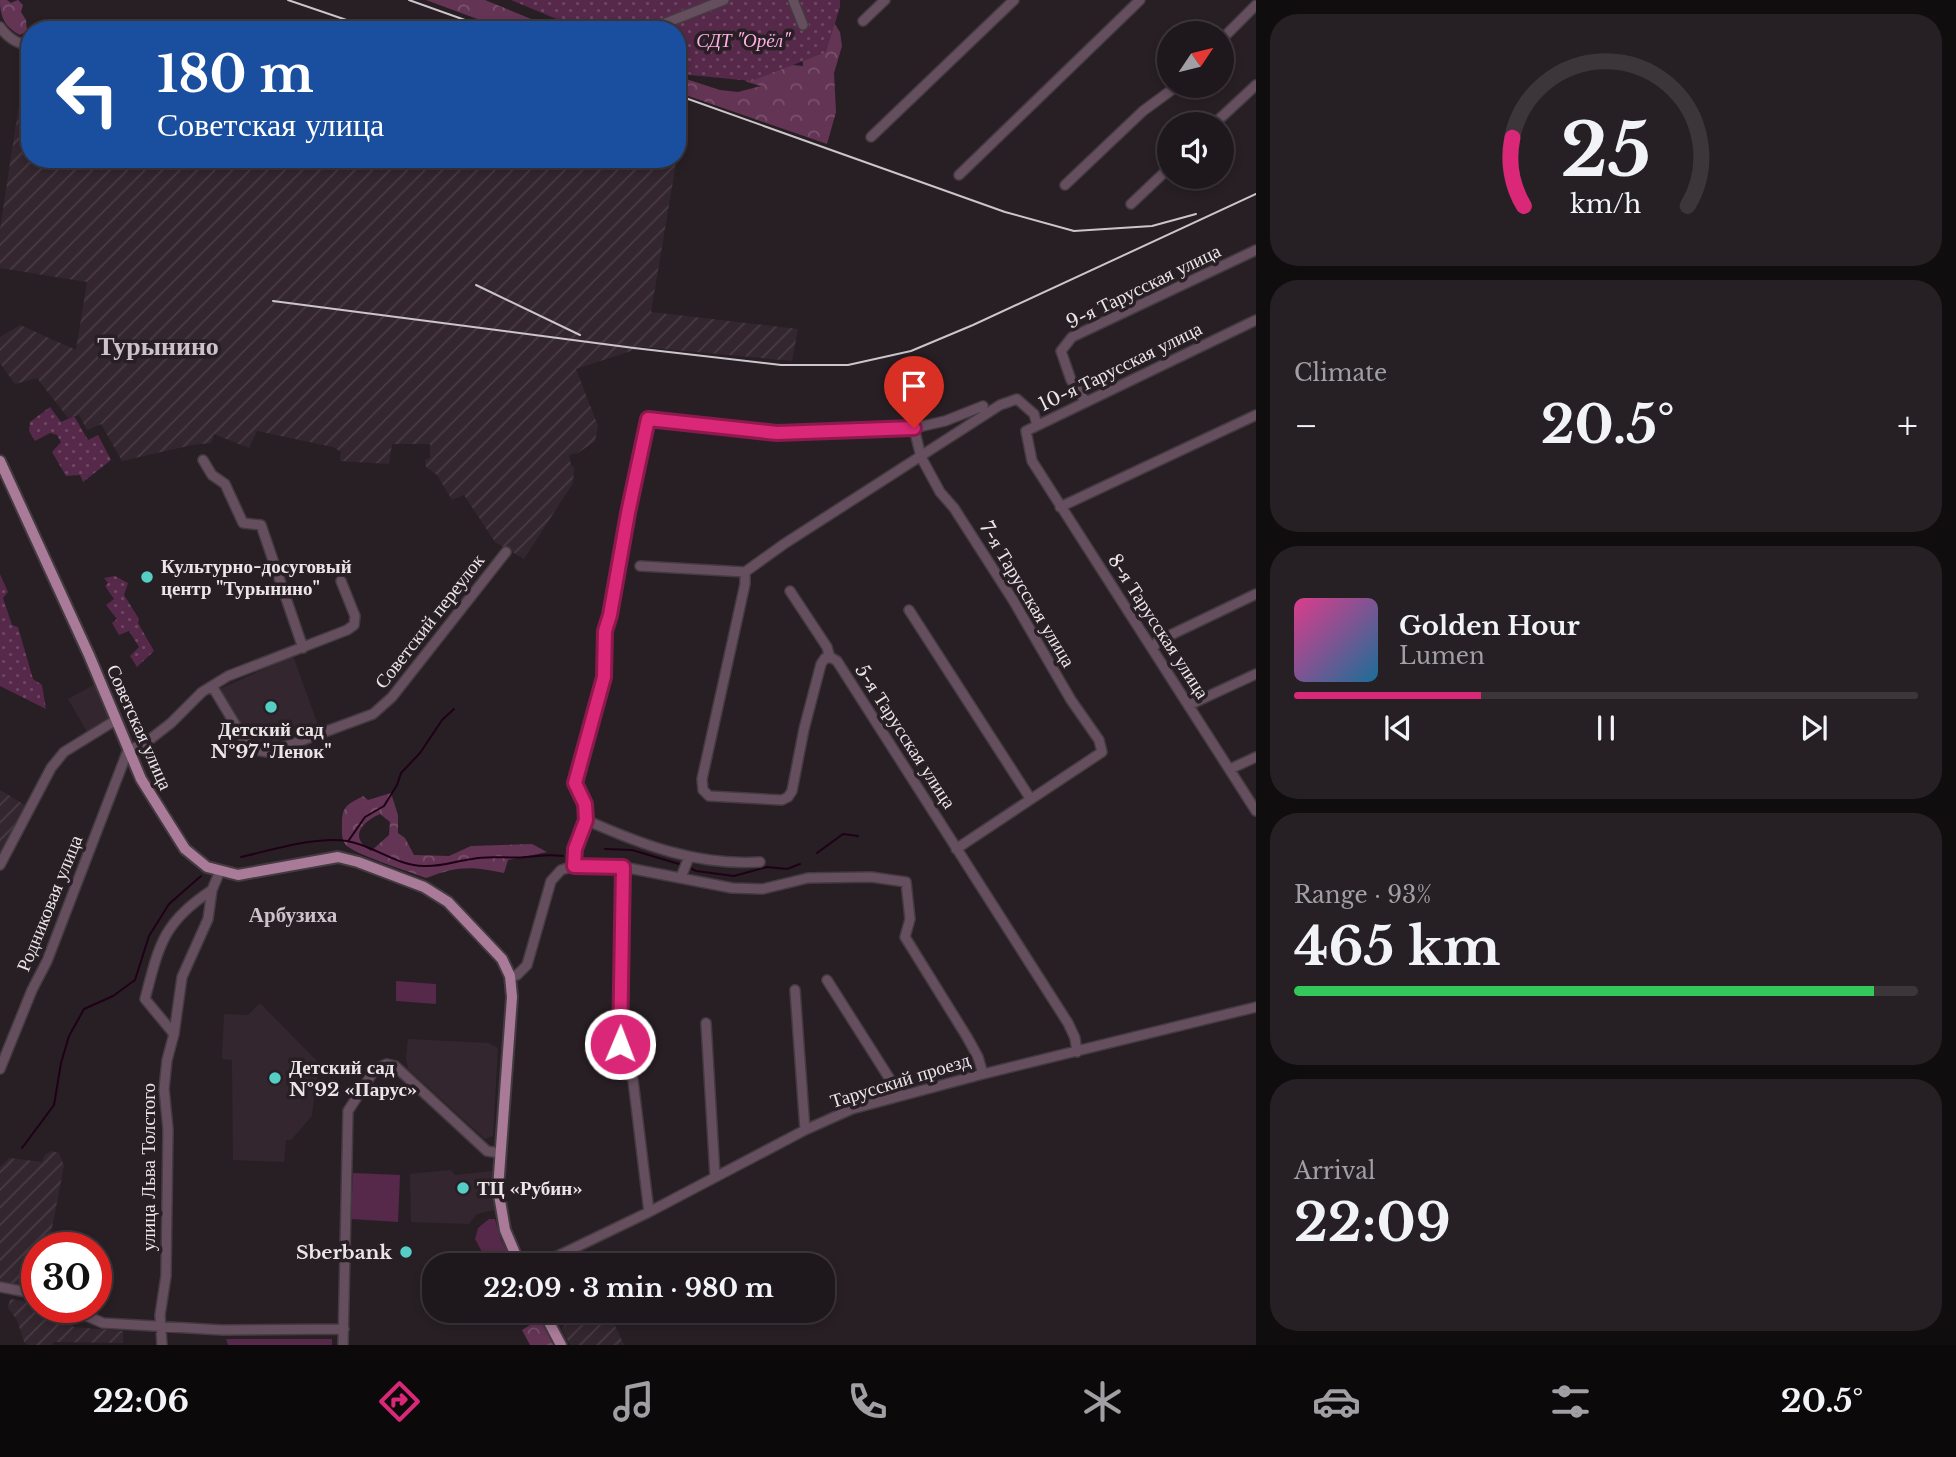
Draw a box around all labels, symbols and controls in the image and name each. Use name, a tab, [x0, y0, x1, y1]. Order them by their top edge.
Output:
north arrow	[1157, 21, 1234, 98]
map controls	[1157, 21, 1234, 189]
park label: СДТ "Орёл"	[696, 29, 792, 52]
text: 180 m	[157, 44, 314, 105]
icon: left	[42, 49, 133, 140]
text: Советская улица	[157, 105, 384, 145]
text: 25	[1561, 105, 1651, 196]
button: sound	[1157, 112, 1234, 189]
text: km/h	[1571, 189, 1641, 220]
street label: 9-я Тарусская улица	[1062, 239, 1225, 334]
street label: 10-я Тарусская улица	[1035, 317, 1206, 416]
district label: Турынино	[97, 330, 219, 362]
pin	[884, 356, 944, 428]
text: Climate	[1294, 359, 1387, 387]
icon: arrive	[895, 367, 933, 405]
text: 20.5°	[1541, 393, 1675, 457]
text: −	[1294, 402, 1318, 449]
text: +	[1897, 402, 1918, 449]
street label: 7-я Тарусская улица	[975, 517, 1080, 672]
street label: Советский переулок	[370, 549, 490, 693]
street label: 8-я Тарусская улица	[1103, 549, 1214, 704]
place label: Культурно-досуговый центр "Турынино"	[161, 555, 352, 600]
marker: Культурно-досуговый центр "Турынино"	[139, 569, 155, 585]
text: Golden Hour	[1399, 610, 1580, 642]
text: Lumen	[1399, 642, 1485, 670]
street label: 5-я Тарусская улица	[850, 660, 961, 813]
street label: Советская улица	[102, 661, 178, 794]
marker: Детский сад №97 "Ленок"	[263, 699, 279, 715]
icon: previous	[1379, 709, 1417, 747]
icon: pause	[1587, 709, 1625, 747]
icon: next	[1795, 709, 1833, 747]
place label: Детский сад №97 "Ленок"	[210, 718, 332, 763]
street label: Родниковая улица	[12, 831, 88, 975]
text: Range · 93%	[1294, 881, 1432, 909]
district label: Арбузиха	[249, 902, 338, 928]
text: 465 km	[1294, 915, 1500, 979]
position arrow	[583, 1007, 657, 1081]
street label: Тарусский проезд	[827, 1048, 973, 1113]
place label: Детский сад №92 «Парус»	[289, 1056, 417, 1101]
marker: Детский сад №92 «Парус»	[267, 1070, 283, 1086]
street label: улица Льва Толстого	[137, 1083, 160, 1251]
text: Arrival	[1294, 1157, 1375, 1185]
place label: ТЦ «Рубин»	[477, 1177, 583, 1200]
marker: ТЦ «Рубин»	[455, 1180, 471, 1196]
text: 22:09	[1294, 1191, 1451, 1255]
speed limit sign: 30	[21, 1232, 112, 1323]
place label: Sberbank	[296, 1241, 392, 1264]
marker: Sberbank	[398, 1244, 414, 1260]
text: 22:09 · 3 min · 980 m	[483, 1272, 774, 1304]
icon: directions	[375, 1377, 424, 1426]
icon: music	[609, 1377, 658, 1426]
icon: phone	[843, 1377, 892, 1426]
icon: climate	[1078, 1377, 1127, 1426]
icon: car	[1312, 1377, 1361, 1426]
icon: filters	[1546, 1377, 1595, 1426]
text: 22:06	[93, 1381, 189, 1421]
text: 20.5°	[1781, 1381, 1863, 1421]

